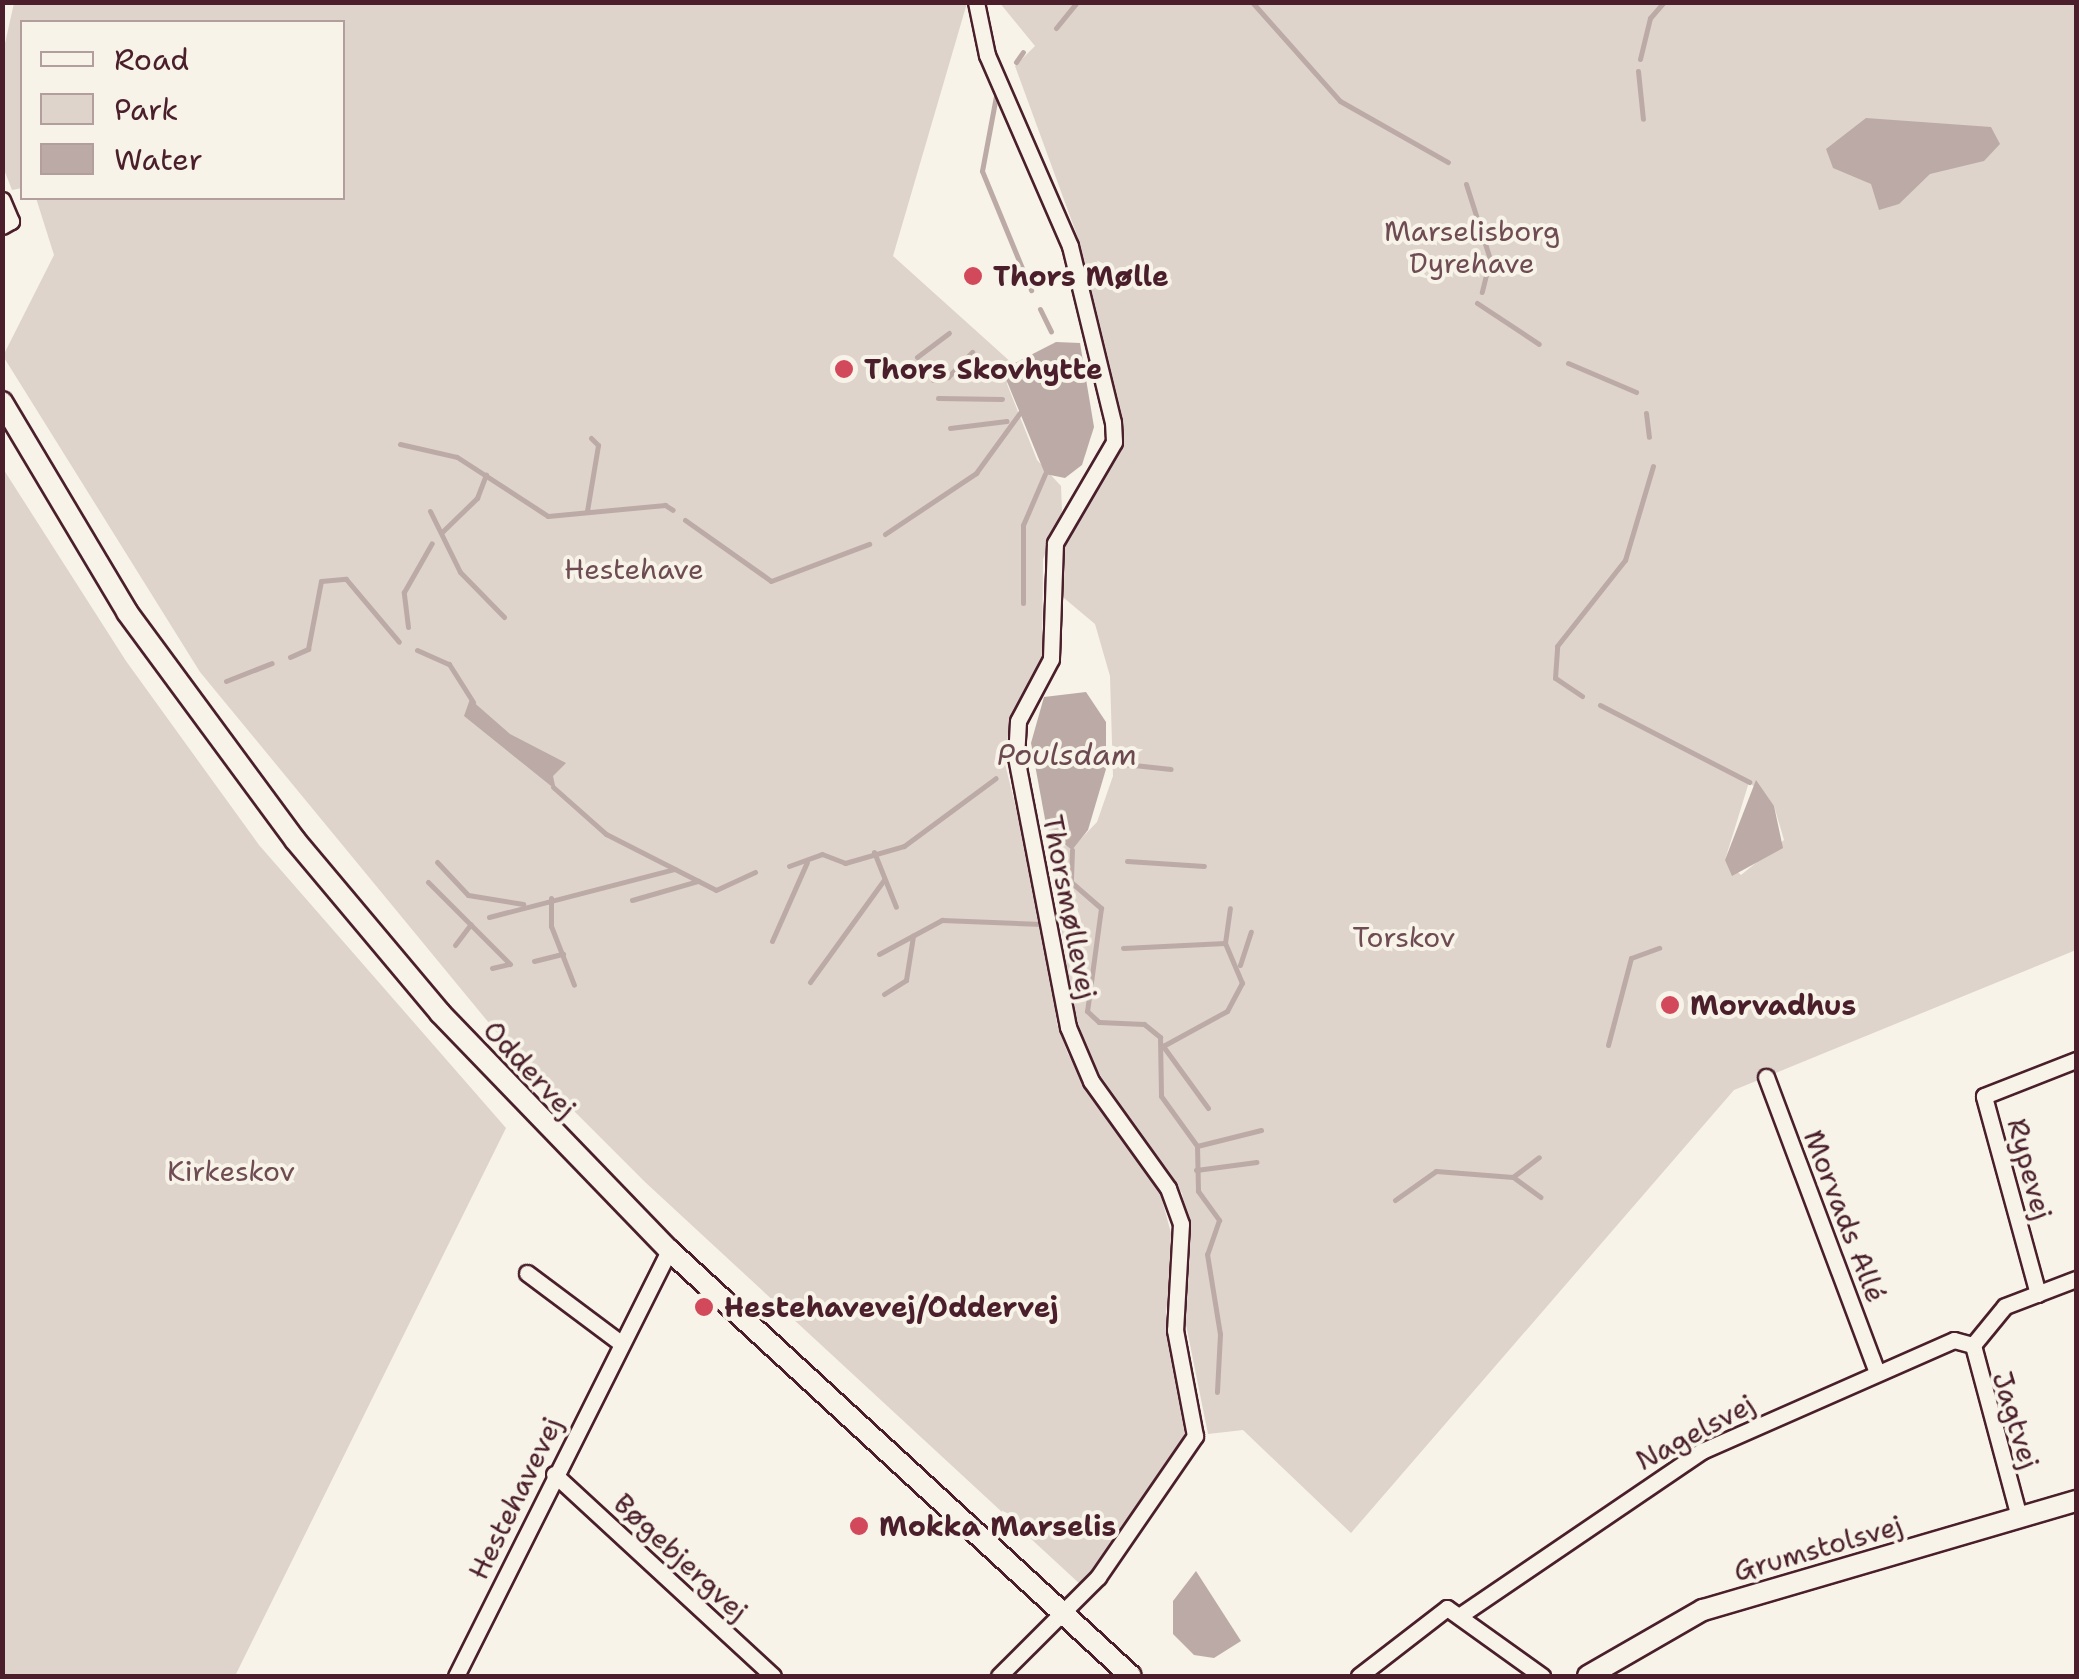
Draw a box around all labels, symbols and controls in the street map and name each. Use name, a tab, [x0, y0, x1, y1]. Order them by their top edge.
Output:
legend	[20, 20, 345, 200]
text: Road	[114, 39, 189, 80]
text: Park	[114, 89, 178, 130]
text: Water	[114, 139, 203, 180]
park label: Marselisborg Dyrehave	[1384, 214, 1560, 280]
place label: Thors Mølle	[993, 259, 1169, 293]
marker: Thors Mølle	[962, 265, 984, 287]
place label: Thors Skovhytte	[864, 352, 1103, 386]
marker: Thors Skovhytte	[833, 358, 855, 380]
park label: Hestehave	[564, 552, 704, 586]
water label: Poulsdam	[997, 737, 1137, 773]
street label: Thorsmøllevej	[1036, 812, 1104, 1002]
park label: Torskov	[1353, 920, 1455, 954]
place label: Morvadhus	[1690, 988, 1856, 1022]
marker: Morvadhus	[1659, 994, 1681, 1016]
street label: Oddervej	[476, 1013, 584, 1125]
street label: Rypevej	[2000, 1115, 2060, 1223]
street label: Morvads Allé	[1797, 1125, 1893, 1307]
park label: Kirkeskov	[167, 1154, 295, 1188]
place label: Hestehavevej/Oddervej	[724, 1290, 1058, 1324]
marker: Hestehavevej/Oddervej	[693, 1296, 715, 1318]
street label: Jagtvej	[1985, 1367, 2047, 1473]
street label: Nagelsvej	[1630, 1387, 1760, 1477]
street label: Hestehavevej	[461, 1411, 569, 1585]
street label: Bøgebjergvej	[607, 1486, 755, 1628]
street label: Grumstolsvej	[1730, 1508, 1906, 1588]
place label: Mokka Marselis	[879, 1509, 1116, 1543]
marker: Mokka Marselis	[848, 1515, 870, 1537]

